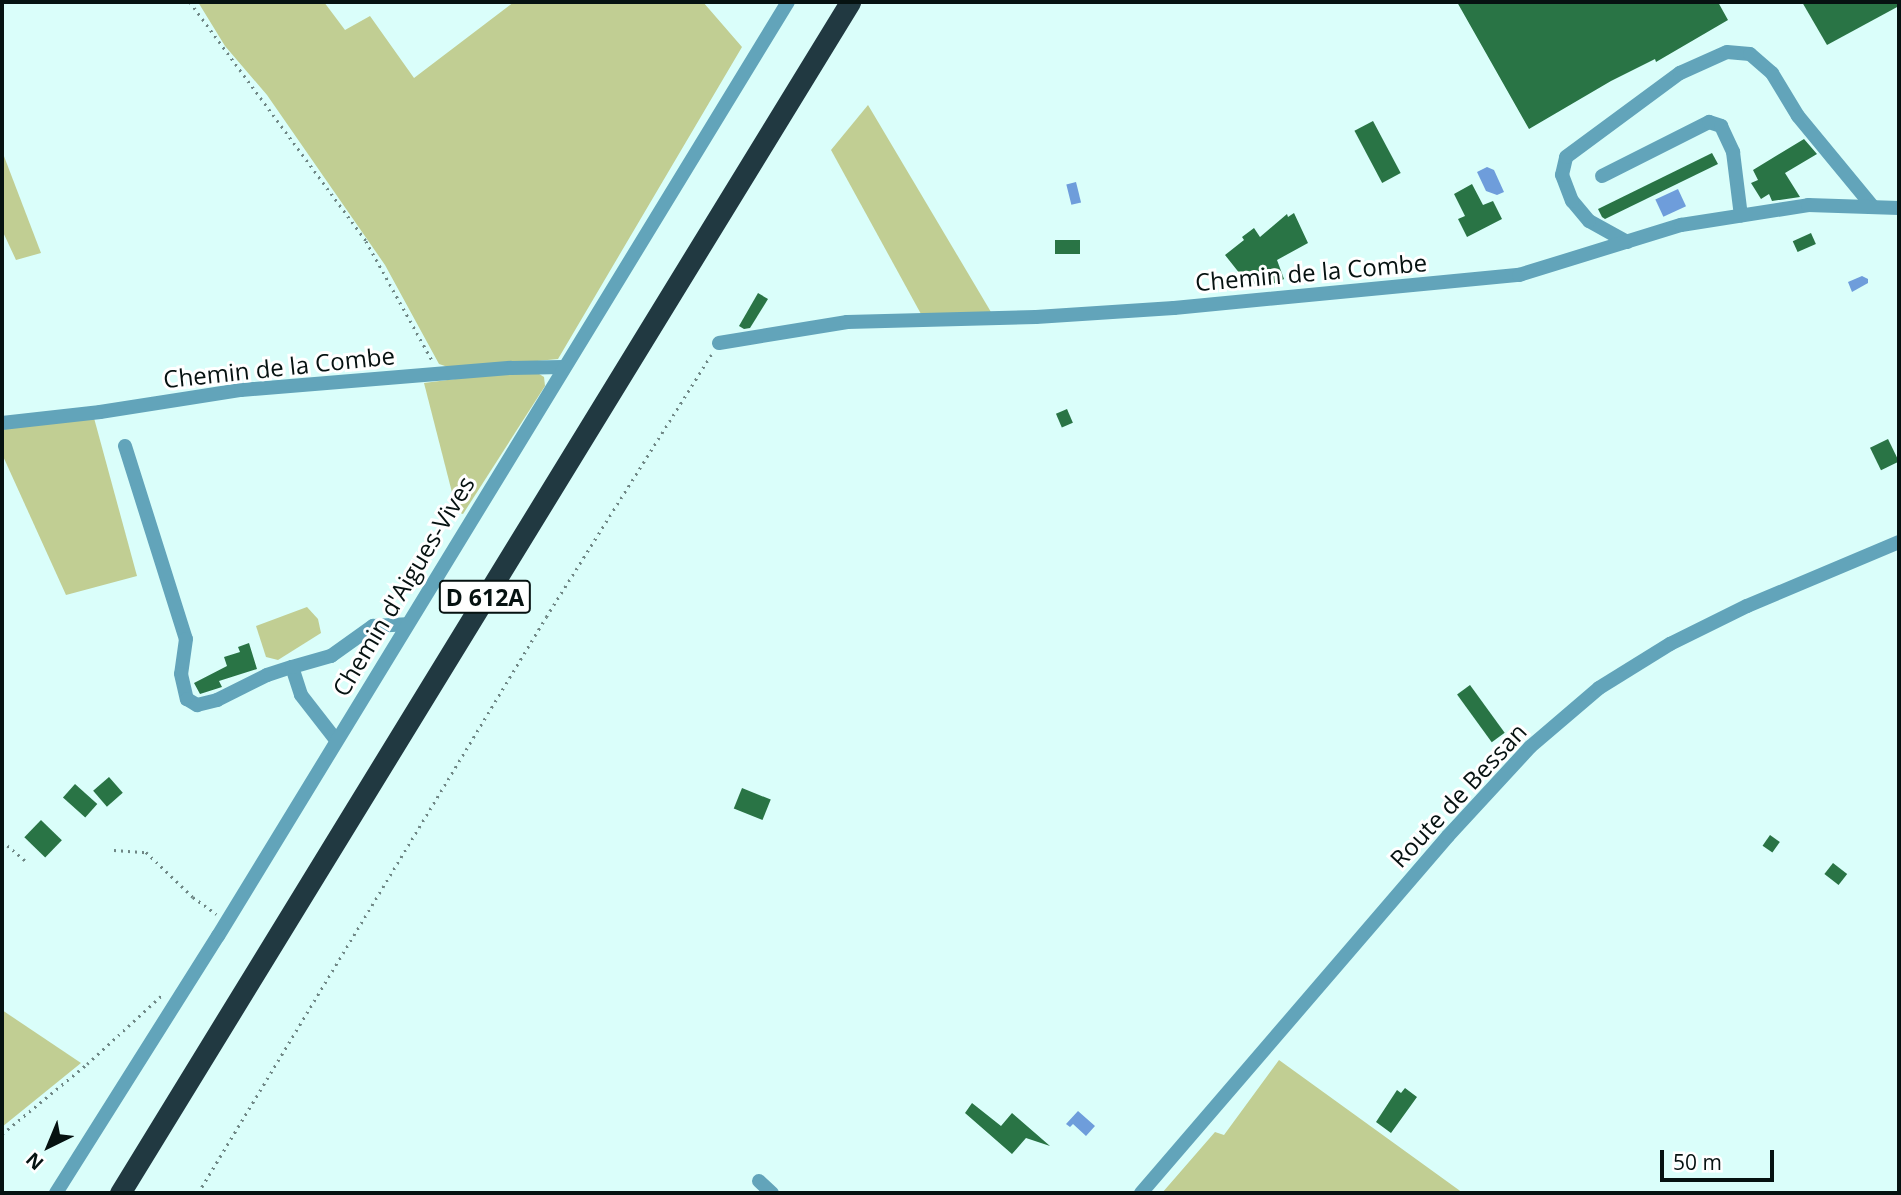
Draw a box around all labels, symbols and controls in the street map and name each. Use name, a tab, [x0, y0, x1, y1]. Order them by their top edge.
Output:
street label: Chemin de la Combe	[1194, 248, 1428, 296]
street label: Chemin de la Combe	[162, 341, 396, 393]
street label: Chemin d'Aigues-Vives	[326, 471, 480, 701]
road number: D 612A	[438, 578, 532, 617]
street label: Route de Bessan	[1384, 717, 1532, 873]
north arrow	[14, 1111, 84, 1181]
scale bar	[1663, 1136, 1777, 1180]
text: N	[20, 1147, 49, 1176]
text: 50 m	[1673, 1148, 1722, 1176]

